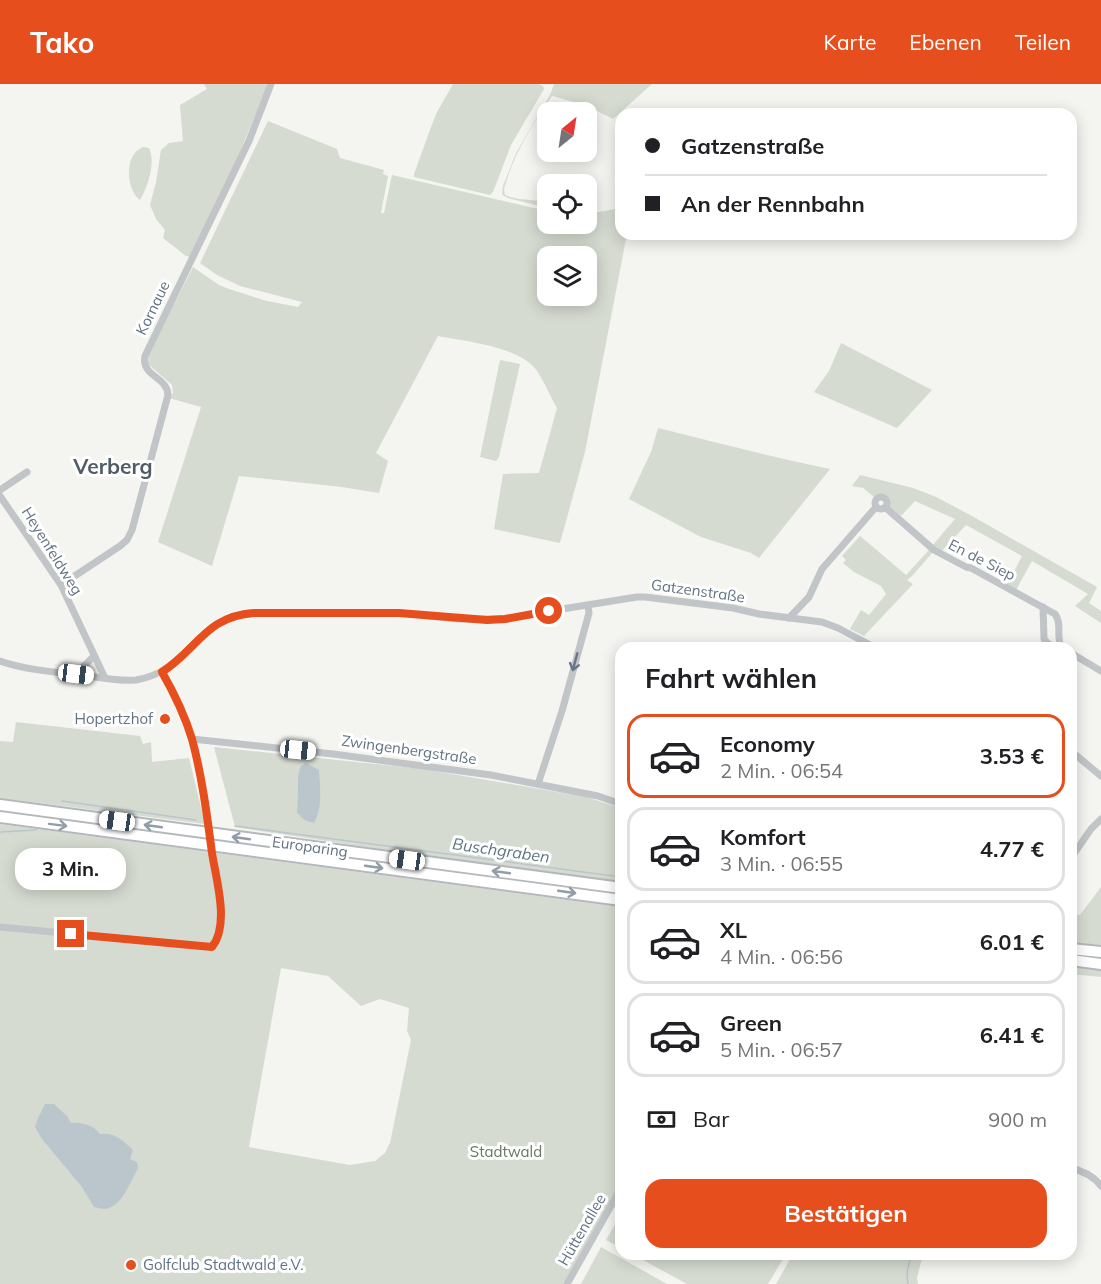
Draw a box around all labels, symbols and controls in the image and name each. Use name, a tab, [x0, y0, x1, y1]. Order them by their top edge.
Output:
text: Tako	[30, 25, 94, 60]
text: Karte	[824, 29, 876, 55]
text: Ebenen	[909, 29, 982, 55]
text: Teilen	[1015, 29, 1071, 55]
north arrow	[537, 102, 597, 162]
map controls	[537, 102, 597, 306]
text: Gatzenstraße	[681, 132, 824, 160]
button: locate	[537, 174, 597, 234]
text: An der Rennbahn	[681, 190, 865, 218]
button: layers	[537, 246, 597, 306]
street label: Kornaue	[131, 278, 174, 338]
district label: Verberg	[72, 453, 153, 479]
street label: Heyenfeldweg	[18, 503, 87, 598]
street label: En de Siep	[946, 535, 1019, 585]
street label: Gatzenstraße	[650, 575, 746, 606]
route start	[535, 597, 562, 624]
one-way arrow	[568, 652, 580, 671]
text: Fahrt wählen	[645, 661, 817, 695]
car	[57, 663, 95, 685]
place label: Hopertzhof	[75, 709, 154, 728]
marker: Hopertzhof	[158, 712, 172, 726]
icon: car	[648, 729, 702, 783]
text: Economy	[720, 730, 815, 758]
street label: Zwingenbergstraße	[340, 731, 478, 768]
car	[279, 739, 317, 761]
text: 3.53 €	[980, 742, 1044, 770]
text: 2 Min. · 06:54	[720, 758, 843, 783]
car	[98, 810, 136, 832]
one-way arrow	[48, 819, 67, 830]
one-way arrow	[143, 820, 163, 831]
icon: car	[648, 822, 702, 876]
text: Komfort	[720, 823, 806, 851]
one-way arrow	[231, 832, 251, 843]
street label: Europaring	[271, 832, 349, 861]
water label: Buschgraben	[451, 833, 551, 867]
text: 4.77 €	[980, 835, 1044, 863]
callout: 3 Min.	[16, 847, 127, 889]
car	[388, 849, 426, 871]
text: 3 Min. · 06:55	[720, 851, 843, 876]
text: 3 Min.	[42, 856, 99, 881]
one-way arrow	[363, 861, 383, 872]
one-way arrow	[491, 867, 511, 878]
one-way arrow	[557, 887, 576, 898]
icon: car	[648, 915, 702, 969]
text: XL	[720, 916, 747, 944]
route end	[57, 920, 84, 947]
text: 6.01 €	[980, 928, 1044, 956]
text: 4 Min. · 06:56	[720, 944, 843, 969]
icon: car	[648, 1008, 702, 1062]
text: Green	[720, 1009, 782, 1037]
text: 6.41 €	[980, 1021, 1044, 1049]
text: 5 Min. · 06:57	[720, 1037, 843, 1062]
icon: cash	[645, 1103, 678, 1136]
text: Bar	[693, 1105, 729, 1133]
text: 900 m	[988, 1107, 1047, 1132]
park label: Stadtwald	[470, 1142, 542, 1161]
button: Bestätigen	[645, 1179, 1047, 1248]
street label: Hüttenallee	[553, 1190, 610, 1269]
place label: Golfclub Stadtwald e.V.	[143, 1255, 304, 1274]
marker: Golfclub Stadtwald e.V.	[124, 1258, 138, 1272]

